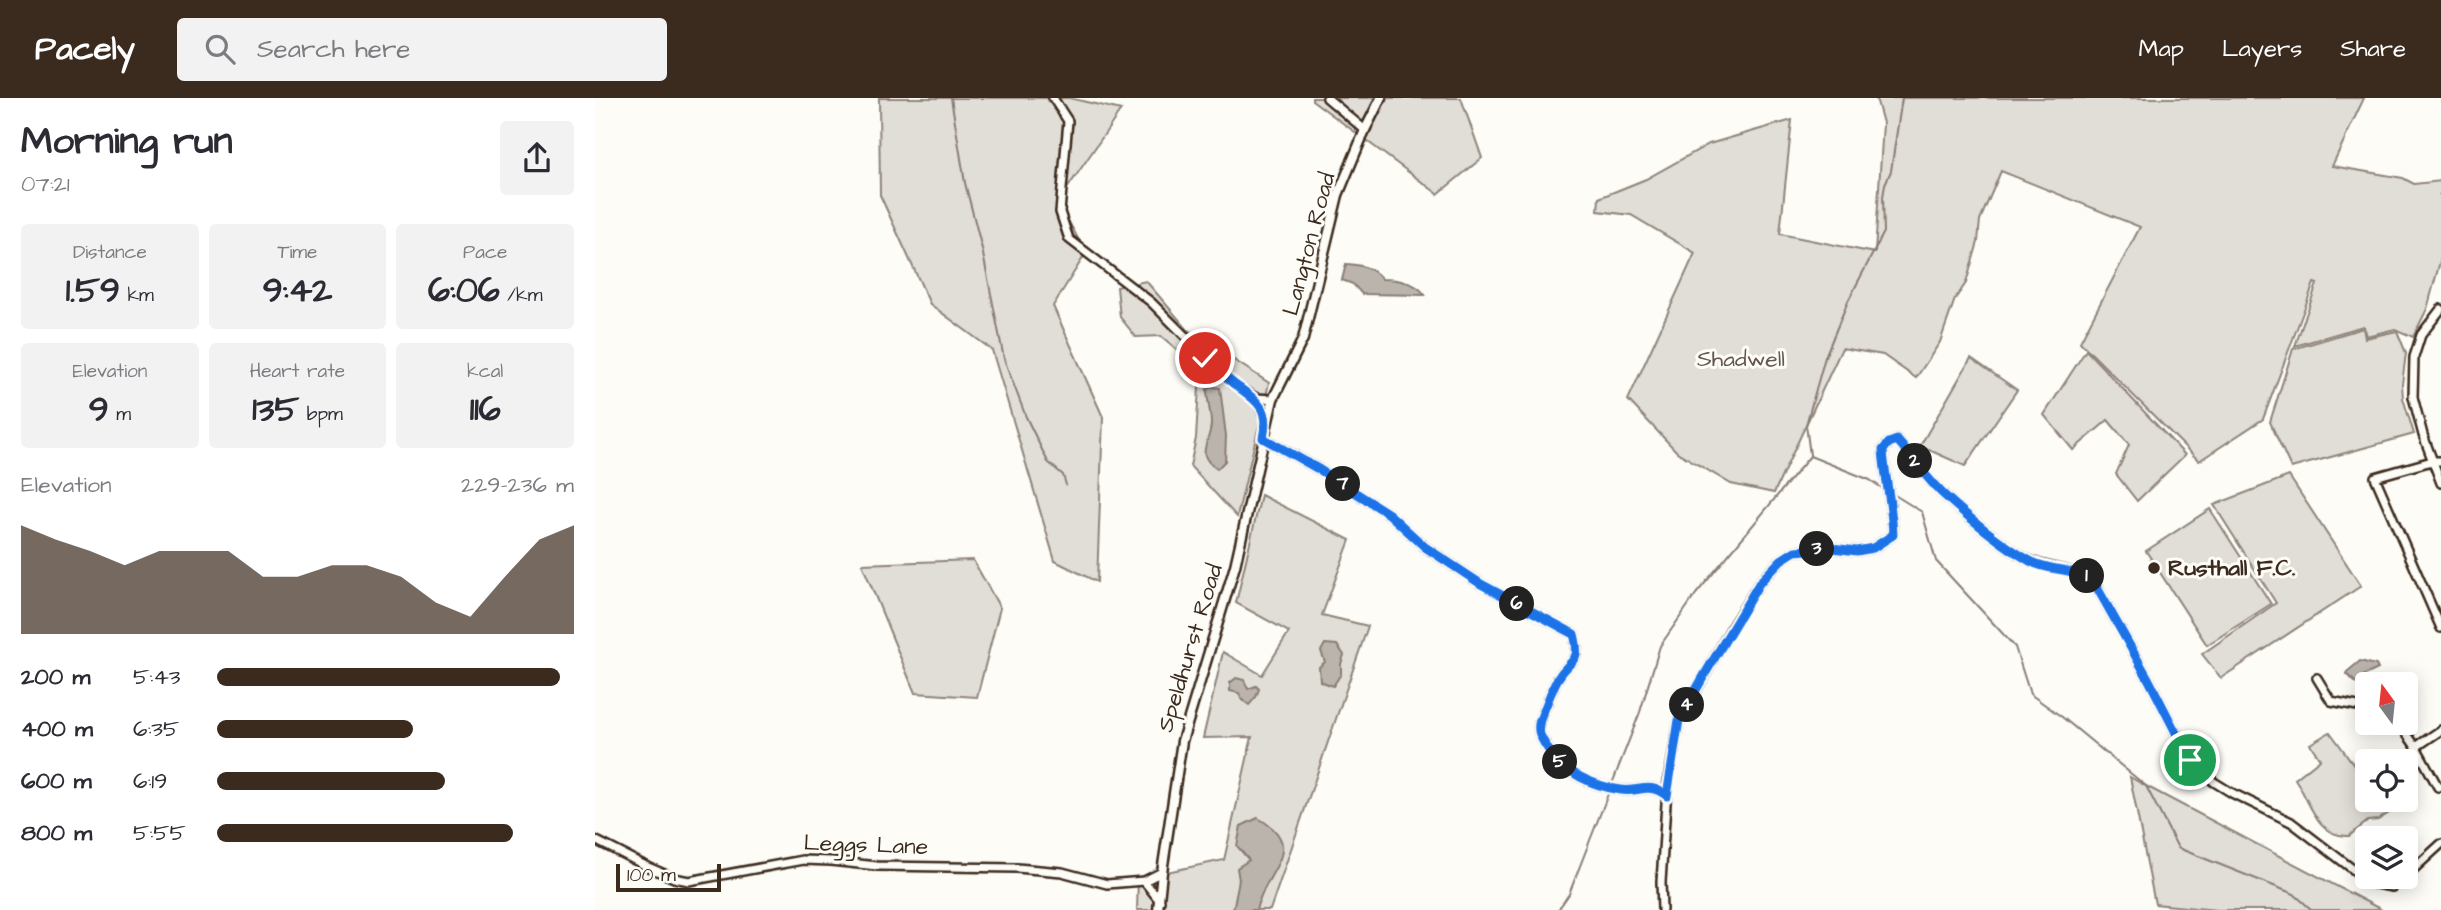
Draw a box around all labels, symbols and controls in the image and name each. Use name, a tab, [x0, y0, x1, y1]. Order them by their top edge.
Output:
search box	[177, 18, 667, 81]
text: Pacely	[35, 26, 135, 72]
icon: search	[201, 30, 239, 68]
text: Search here	[257, 31, 410, 67]
text: Map	[2139, 32, 2184, 66]
text: Layers	[2222, 32, 2302, 66]
text: Share	[2340, 32, 2406, 66]
text: Morning run	[21, 116, 233, 168]
button: share	[500, 121, 574, 195]
text: 07:21	[21, 168, 70, 200]
street label: Langton Road	[1275, 169, 1344, 319]
text: Distance	[73, 239, 147, 266]
text: Time	[278, 239, 317, 266]
text: Pace	[463, 239, 507, 266]
text: 1.59	[66, 266, 120, 315]
text: 9:42	[263, 266, 332, 315]
text: 6:06	[428, 266, 500, 315]
text: km	[120, 282, 154, 309]
text: /km	[500, 282, 542, 309]
pin	[1175, 328, 1235, 388]
icon: check	[1186, 339, 1224, 377]
park label: Shadwell	[1697, 343, 1785, 375]
text: Elevation	[72, 358, 147, 385]
text: Heart rate	[250, 358, 345, 385]
text: kcal	[467, 358, 503, 385]
text: 9	[89, 385, 109, 434]
text: 135	[252, 385, 299, 434]
text: 116	[470, 385, 501, 434]
text: m	[109, 401, 131, 428]
text: bpm	[299, 401, 343, 428]
pin: 2	[1897, 444, 1933, 478]
text: 2	[1909, 447, 1920, 474]
pin: 7	[1325, 466, 1361, 502]
text: Elevation	[21, 469, 112, 501]
text: 229–236 m	[461, 469, 574, 501]
text: 7	[1337, 470, 1348, 497]
pin: 3	[1799, 532, 1835, 566]
text: 3	[1812, 535, 1821, 562]
place label: Rusthall F.C.	[2168, 552, 2295, 584]
pin: 1	[2069, 559, 2105, 594]
street label: Speldhurst Road	[1149, 560, 1231, 736]
marker: Rusthall F.C.	[2146, 560, 2162, 576]
text: 1	[2085, 562, 2088, 589]
pin: 6	[1499, 587, 1535, 622]
text: 6	[1511, 590, 1522, 617]
text: 200 m	[21, 661, 90, 693]
text: 5:43	[133, 661, 180, 693]
north arrow	[2355, 672, 2419, 735]
map controls	[2355, 672, 2418, 889]
pin: 4	[1669, 688, 1705, 722]
text: 4	[1680, 691, 1693, 718]
text: 400 m	[21, 713, 93, 745]
text: 6:35	[133, 713, 179, 745]
pin	[2160, 730, 2220, 790]
icon: arrive	[2171, 741, 2209, 779]
pin: 5	[1543, 744, 1577, 780]
text: 5	[1553, 748, 1566, 775]
button: locate	[2355, 749, 2418, 812]
text: 600 m	[21, 765, 92, 797]
text: 6:19	[133, 765, 167, 797]
text: 800 m	[21, 817, 92, 849]
text: 5:55	[133, 817, 186, 849]
button: layers	[2355, 826, 2418, 889]
street label: Leggs Lane	[803, 827, 929, 864]
scale bar	[616, 861, 721, 893]
text: 100 m	[627, 862, 676, 889]

